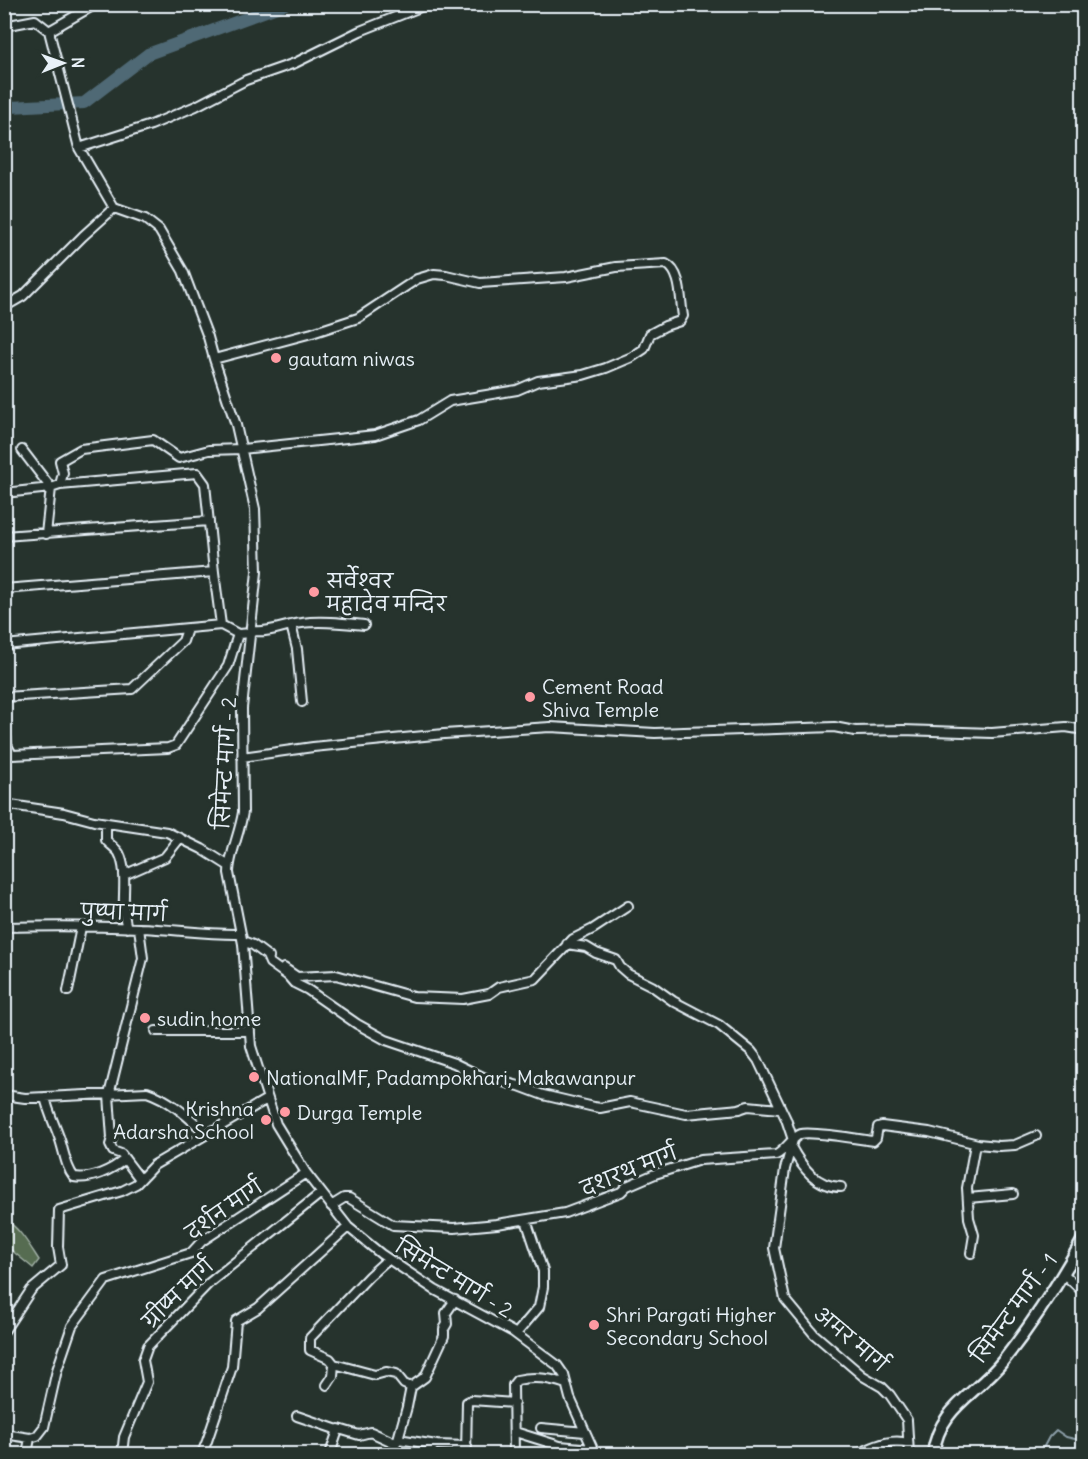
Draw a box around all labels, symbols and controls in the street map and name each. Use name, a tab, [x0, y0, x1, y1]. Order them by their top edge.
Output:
north arrow	[33, 33, 93, 93]
text: N	[68, 57, 88, 68]
place label: gautam niwas	[288, 346, 415, 371]
marker: gautam niwas	[269, 351, 283, 365]
place label: सर्वेश्वर महादेव मन्दिर	[325, 564, 447, 616]
marker: सर्वेश्वर महादेव मन्दिर	[307, 585, 321, 599]
place label: Cement Road Shiva Temple	[542, 674, 664, 722]
marker: Cement Road Shiva Temple	[523, 690, 537, 704]
street label: सिमेन्ट मार्ग - 2	[207, 696, 241, 831]
street label: पुष्पा मार्ग	[79, 896, 169, 929]
place label: sudin home	[157, 1006, 261, 1031]
marker: sudin home	[138, 1011, 152, 1025]
place label: NationalMF, Padampokhari, Makawanpur	[266, 1065, 636, 1090]
marker: NationalMF, Padampokhari, Makawanpur	[247, 1070, 261, 1084]
place label: Krishna Adarsha School	[113, 1096, 254, 1144]
place label: Durga Temple	[297, 1100, 422, 1125]
marker: Durga Temple	[278, 1105, 292, 1119]
marker: Krishna Adarsha School	[259, 1113, 273, 1127]
street label: दशरथ मार्ग	[575, 1137, 682, 1201]
street label: दर्शन मार्ग	[179, 1171, 268, 1245]
street label: सिमेन्ट मार्ग - 2	[390, 1231, 518, 1323]
street label: सिमेन्ट मार्ग - 1	[964, 1247, 1062, 1368]
street label: ग्रीष्म मार्ग	[135, 1251, 220, 1334]
street label: अमर मार्ग	[809, 1299, 895, 1378]
place label: Shri Pargati Higher Secondary School	[606, 1302, 776, 1350]
marker: Shri Pargati Higher Secondary School	[587, 1318, 601, 1332]

